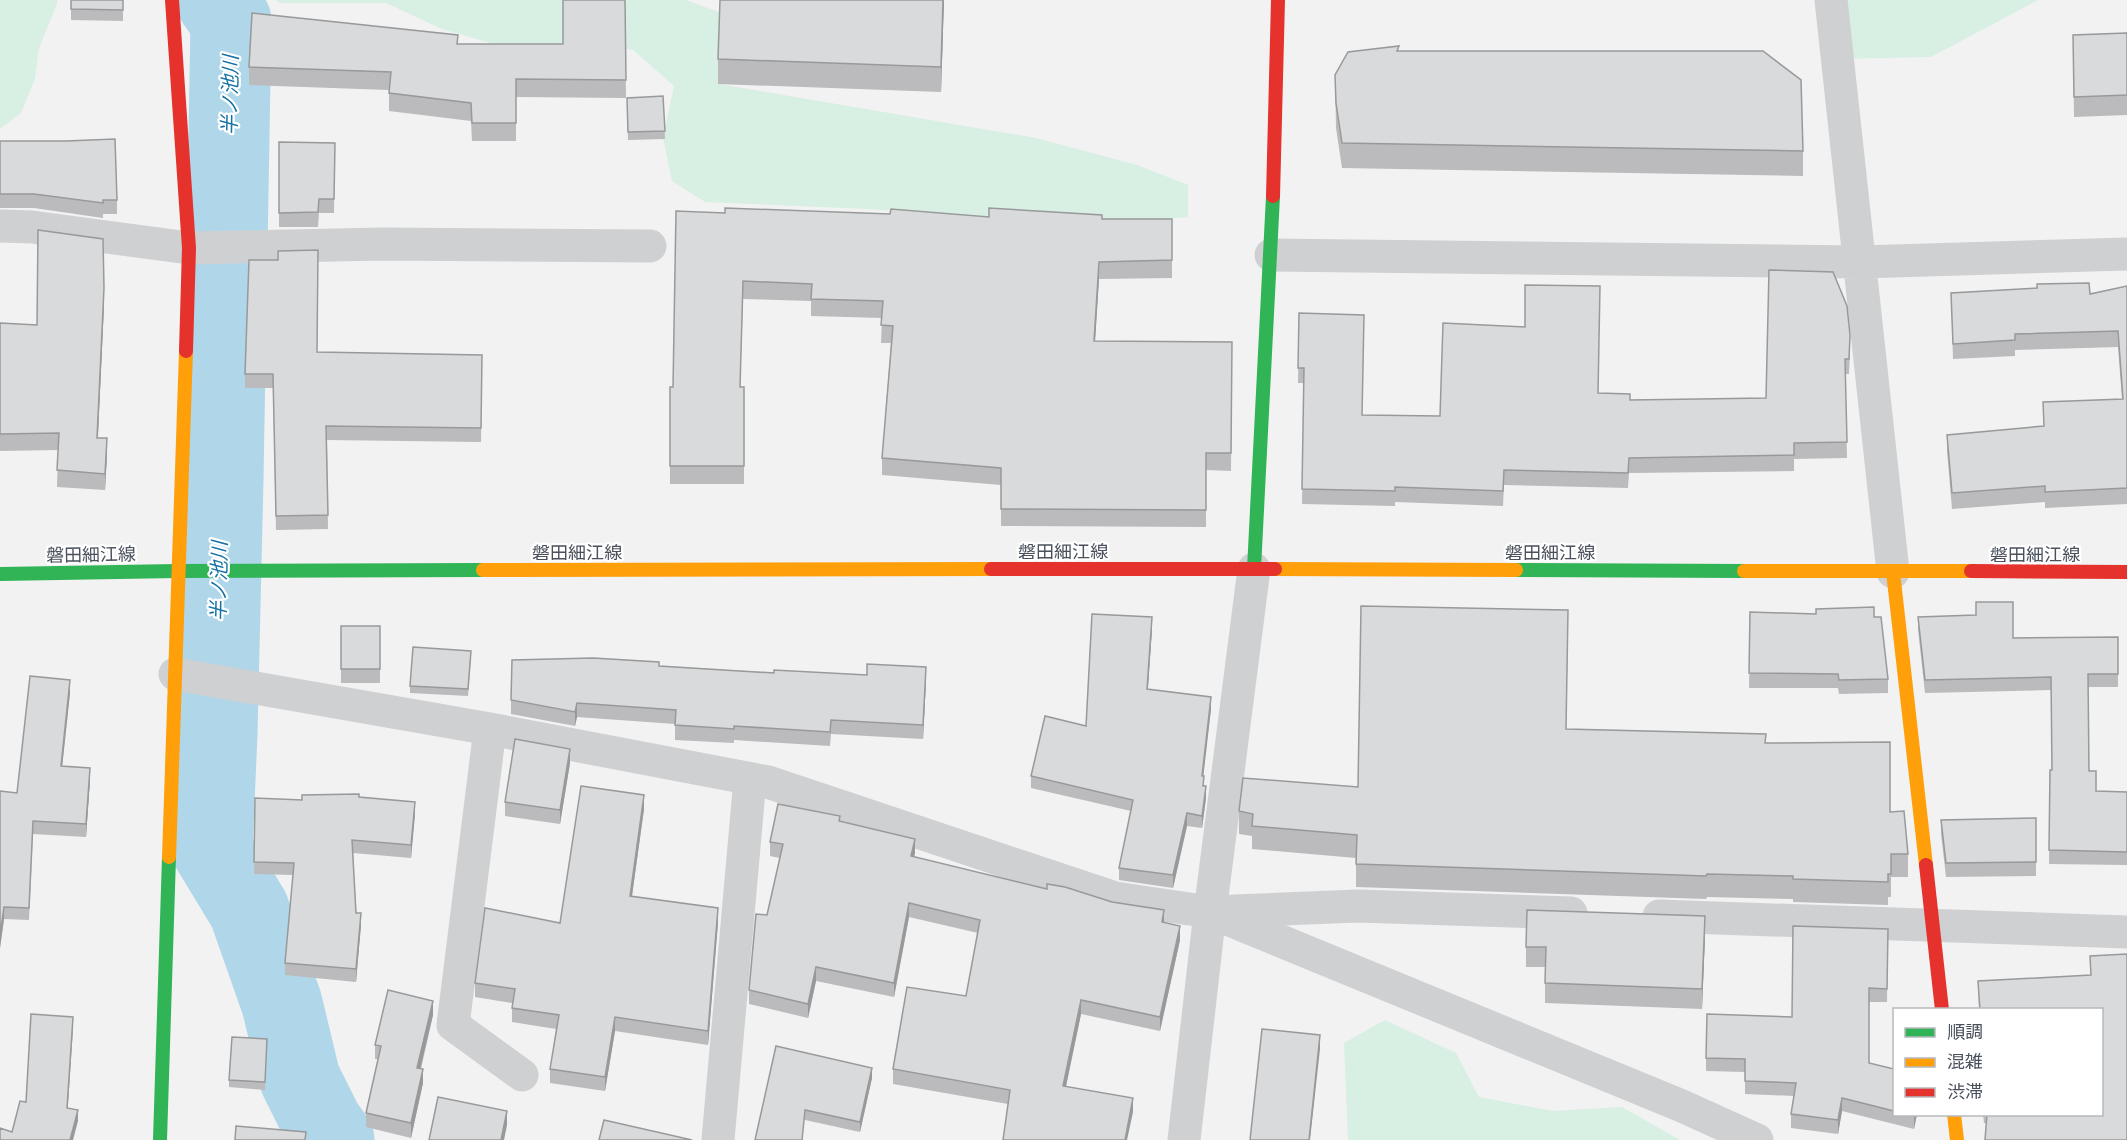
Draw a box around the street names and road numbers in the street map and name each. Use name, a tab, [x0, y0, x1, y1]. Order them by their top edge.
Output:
street label: 磐田細江線	[1018, 540, 1108, 562]
street label: 磐田細江線	[532, 541, 622, 563]
street label: 磐田細江線	[1505, 541, 1595, 563]
street label: 磐田細江線	[46, 542, 136, 566]
street label: 磐田細江線	[1990, 543, 2080, 565]

